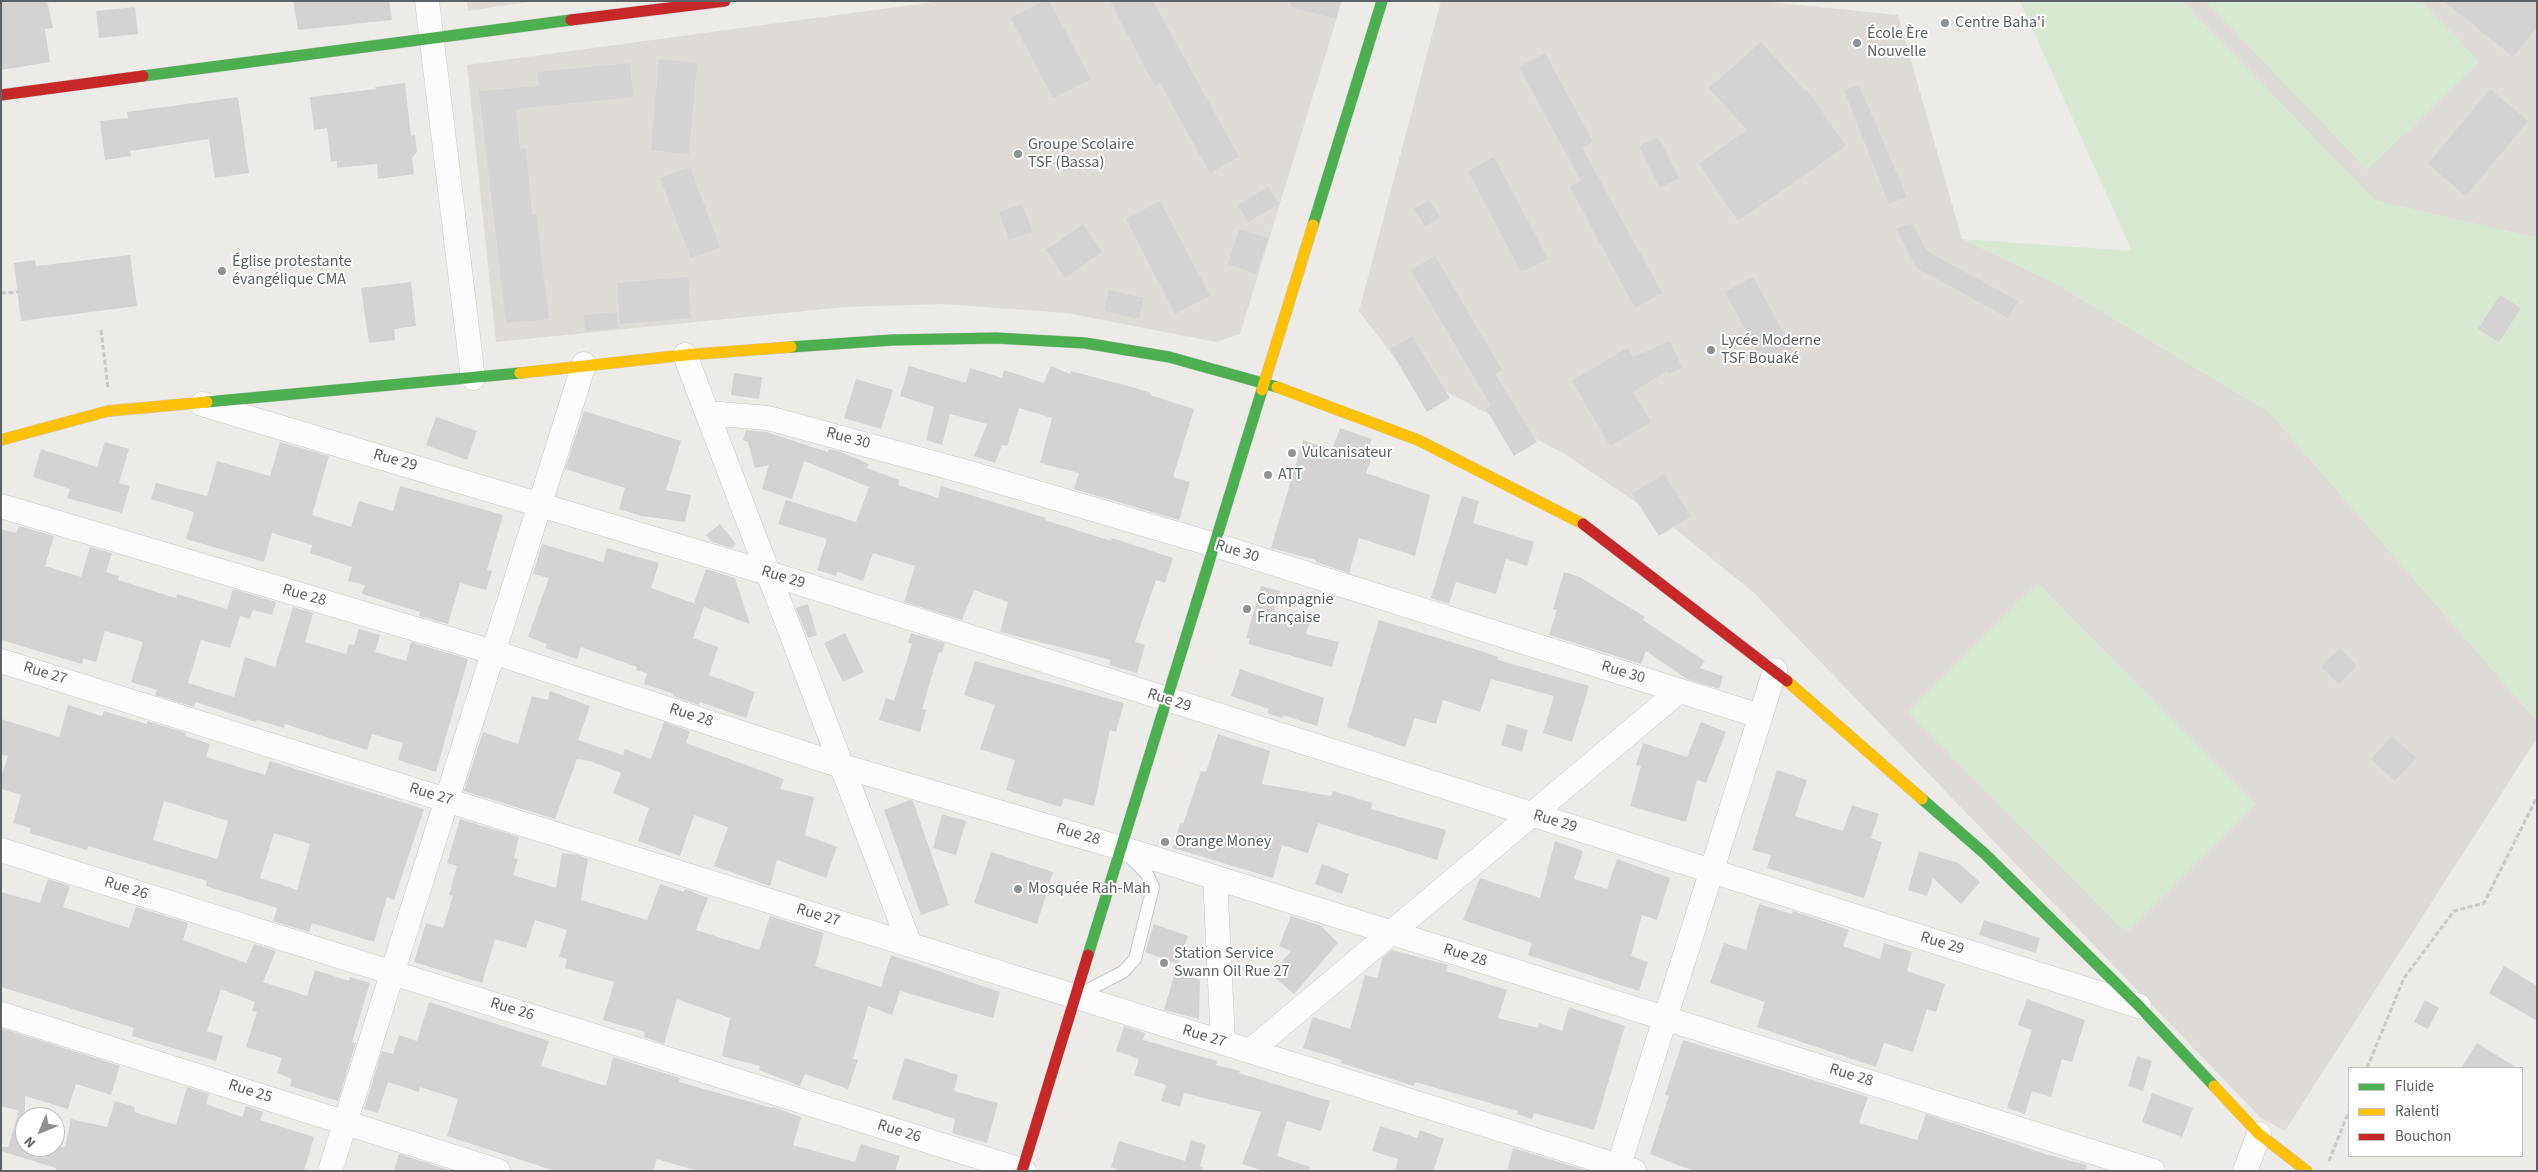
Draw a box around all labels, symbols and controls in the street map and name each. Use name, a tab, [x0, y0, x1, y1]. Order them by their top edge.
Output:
place label: Centre Baha'i	[1955, 13, 2045, 33]
marker: Centre Baha'i	[1939, 17, 1951, 29]
place label: École Ère Nouvelle	[1867, 24, 1928, 62]
marker: École Ère Nouvelle	[1851, 37, 1863, 49]
place label: Groupe Scolaire TSF (Bassa)	[1028, 135, 1134, 173]
marker: Groupe Scolaire TSF (Bassa)	[1012, 148, 1024, 160]
place label: Église protestante évangélique CMA	[232, 252, 352, 290]
marker: Église protestante évangélique CMA	[216, 265, 228, 277]
place label: Lycée Moderne TSF Bouaké	[1721, 331, 1821, 369]
marker: Lycée Moderne TSF Bouaké	[1705, 344, 1717, 356]
street label: Rue 30	[824, 424, 872, 454]
place label: Vulcanisateur	[1302, 443, 1392, 463]
street label: Rue 29	[371, 446, 419, 476]
marker: Vulcanisateur	[1286, 447, 1298, 459]
place label: ATT	[1278, 465, 1303, 485]
marker: ATT	[1262, 469, 1274, 481]
street label: Rue 30	[1213, 536, 1261, 568]
street label: Rue 29	[759, 562, 807, 594]
street label: Rue 28	[280, 581, 328, 611]
place label: Compagnie Française	[1257, 590, 1333, 628]
marker: Compagnie Française	[1241, 603, 1253, 615]
street label: Rue 30	[1599, 657, 1647, 689]
street label: Rue 27	[21, 658, 69, 690]
street label: Rue 29	[1145, 685, 1193, 717]
street label: Rue 28	[667, 700, 715, 732]
street label: Rue 27	[407, 779, 455, 811]
street label: Rue 29	[1531, 806, 1579, 838]
street label: Rue 28	[1054, 820, 1102, 850]
place label: Orange Money	[1175, 832, 1271, 852]
marker: Orange Money	[1159, 836, 1171, 848]
street label: Rue 26	[102, 873, 150, 905]
place label: Mosquée Rah-Mah	[1028, 879, 1151, 899]
marker: Mosquée Rah-Mah	[1012, 883, 1024, 895]
street label: Rue 27	[794, 900, 842, 932]
street label: Rue 29	[1918, 928, 1966, 960]
street label: Rue 28	[1441, 940, 1489, 972]
place label: Station Service Swann Oil Rue 27	[1174, 944, 1289, 982]
marker: Station Service Swann Oil Rue 27	[1158, 957, 1170, 969]
street label: Rue 26	[488, 994, 536, 1026]
street label: Rue 27	[1180, 1021, 1228, 1053]
street label: Rue 28	[1827, 1060, 1875, 1092]
legend	[2348, 1067, 2523, 1157]
street label: Rue 25	[226, 1076, 274, 1108]
text: Fluide	[2395, 1076, 2434, 1097]
text: Ralenti	[2395, 1101, 2439, 1122]
north arrow	[15, 1107, 65, 1157]
street label: Rue 26	[875, 1116, 923, 1148]
text: Bouchon	[2395, 1126, 2451, 1147]
text: N	[20, 1132, 40, 1152]

